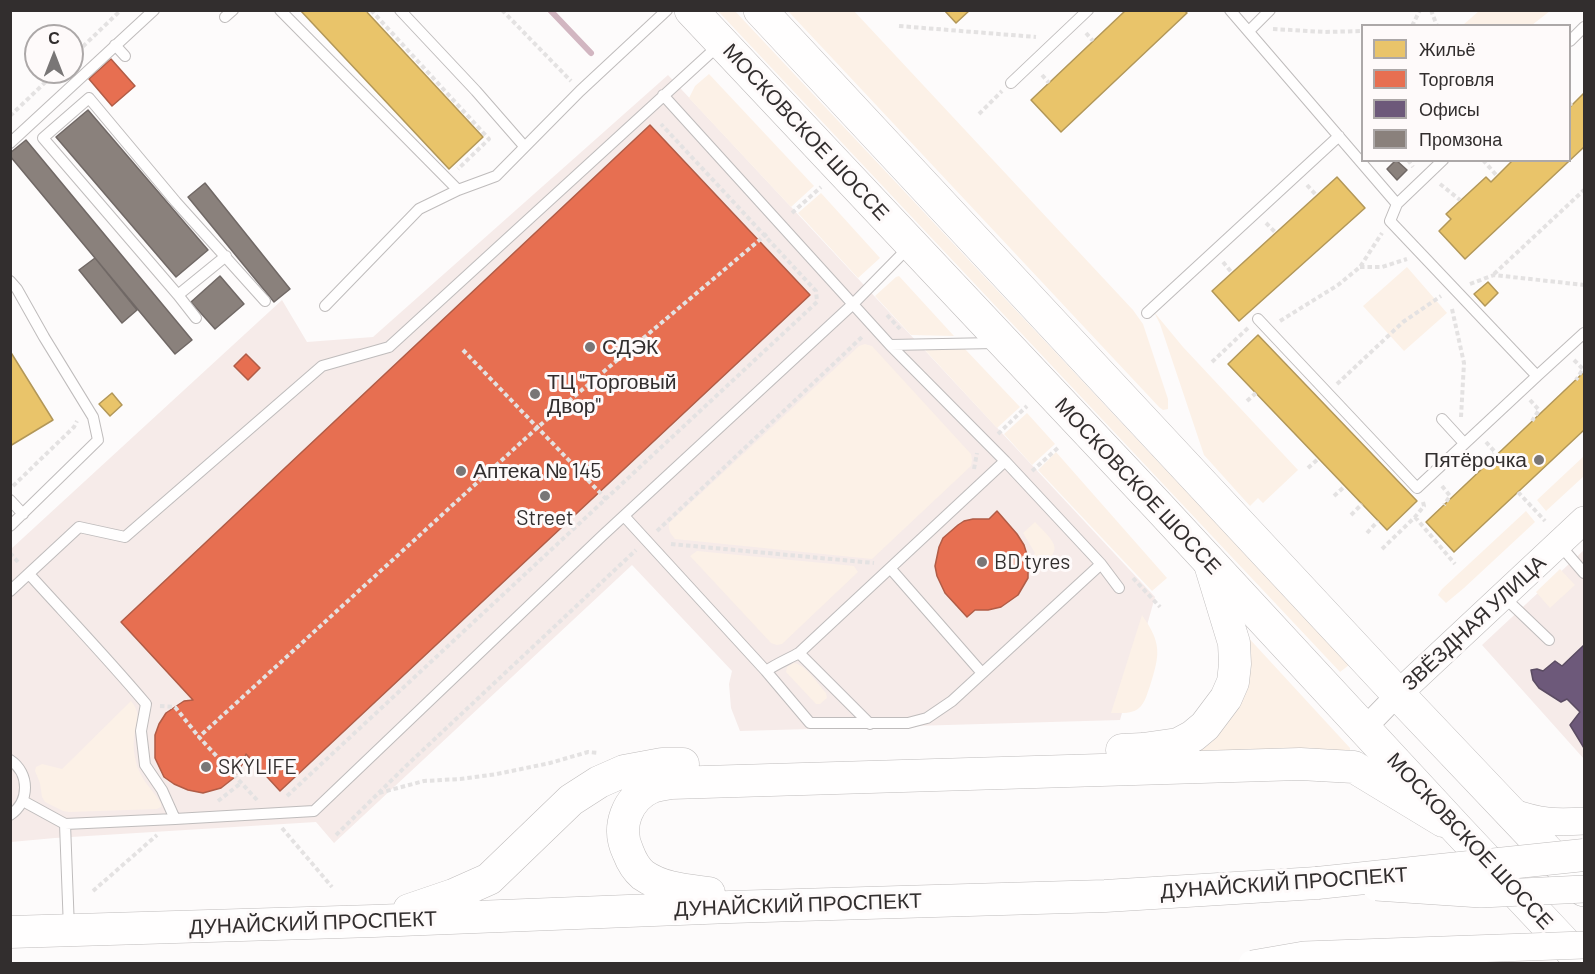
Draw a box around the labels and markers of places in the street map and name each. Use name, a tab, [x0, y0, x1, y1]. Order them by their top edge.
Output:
place label: СДЭК	[602, 334, 658, 360]
marker: СДЭК	[583, 340, 597, 354]
place label: ТЦ "Торговый Двор"	[547, 369, 676, 419]
marker: ТЦ "Торговый Двор"	[528, 387, 542, 401]
place label: Пятёрочка	[1424, 447, 1527, 473]
marker: Пятёрочка	[1532, 453, 1546, 467]
place label: Аптека № 145	[473, 458, 601, 484]
marker: Аптека № 145	[454, 464, 468, 478]
marker: Street	[538, 489, 552, 503]
place label: Street	[516, 505, 574, 531]
place label: BD tyres	[994, 549, 1070, 575]
marker: BD tyres	[975, 555, 989, 569]
place label: SKYLIFE	[218, 754, 297, 780]
marker: SKYLIFE	[199, 760, 213, 774]

